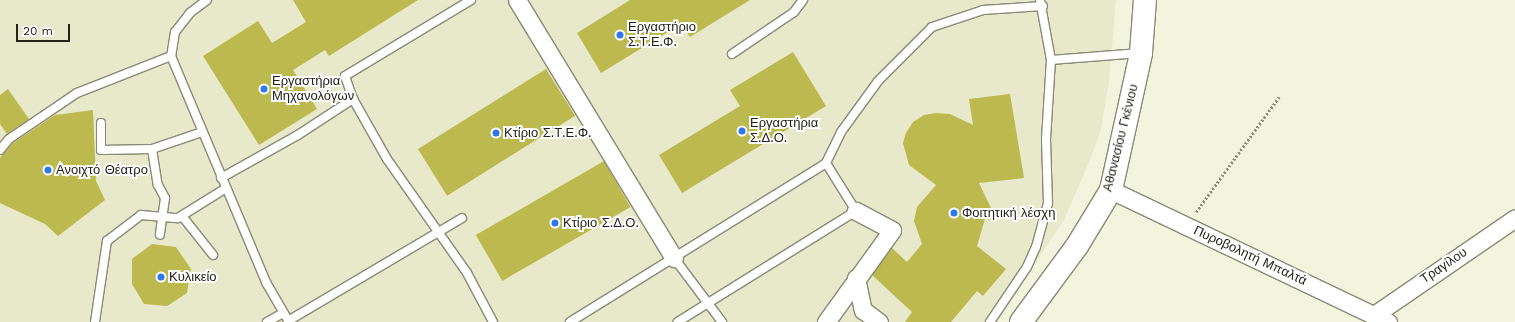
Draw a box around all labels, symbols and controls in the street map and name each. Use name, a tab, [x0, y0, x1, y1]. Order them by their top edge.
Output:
scale bar	[18, 16, 72, 42]
place label: Εργαστήριο Σ.Τ.Ε.Φ.	[628, 20, 696, 51]
text: 20 m	[23, 24, 53, 38]
marker: Εργαστήριο Σ.Τ.Ε.Φ.	[615, 30, 625, 40]
place label: Εργαστήρια Μηχανολόγων	[272, 74, 354, 105]
street label: Αθανασίου Γκένιου	[1100, 83, 1142, 193]
marker: Εργαστήρια Μηχανολόγων	[259, 84, 269, 94]
place label: Εργαστήρια Σ.Δ.Ο.	[750, 116, 818, 147]
place label: Κτίριο Σ.Τ.Ε.Φ.	[504, 125, 591, 141]
marker: Εργαστήρια Σ.Δ.Ο.	[737, 126, 747, 136]
marker: Κτίριο Σ.Τ.Ε.Φ.	[491, 128, 501, 138]
place label: Ανοιχτό Θέατρο	[56, 162, 148, 178]
marker: Ανοιχτό Θέατρο	[43, 165, 53, 175]
place label: Φοιτητική λέσχη	[962, 205, 1055, 221]
marker: Φοιτητική λέσχη	[949, 208, 959, 218]
place label: Κτίριο Σ.Δ.Ο.	[563, 215, 639, 231]
marker: Κτίριο Σ.Δ.Ο.	[550, 218, 560, 228]
street label: Πυροβολητή Μπαλτά	[1191, 223, 1309, 289]
street label: Τραγίλου	[1418, 245, 1470, 287]
place label: Κυλικείο	[169, 269, 217, 285]
marker: Κυλικείο	[156, 272, 166, 282]

